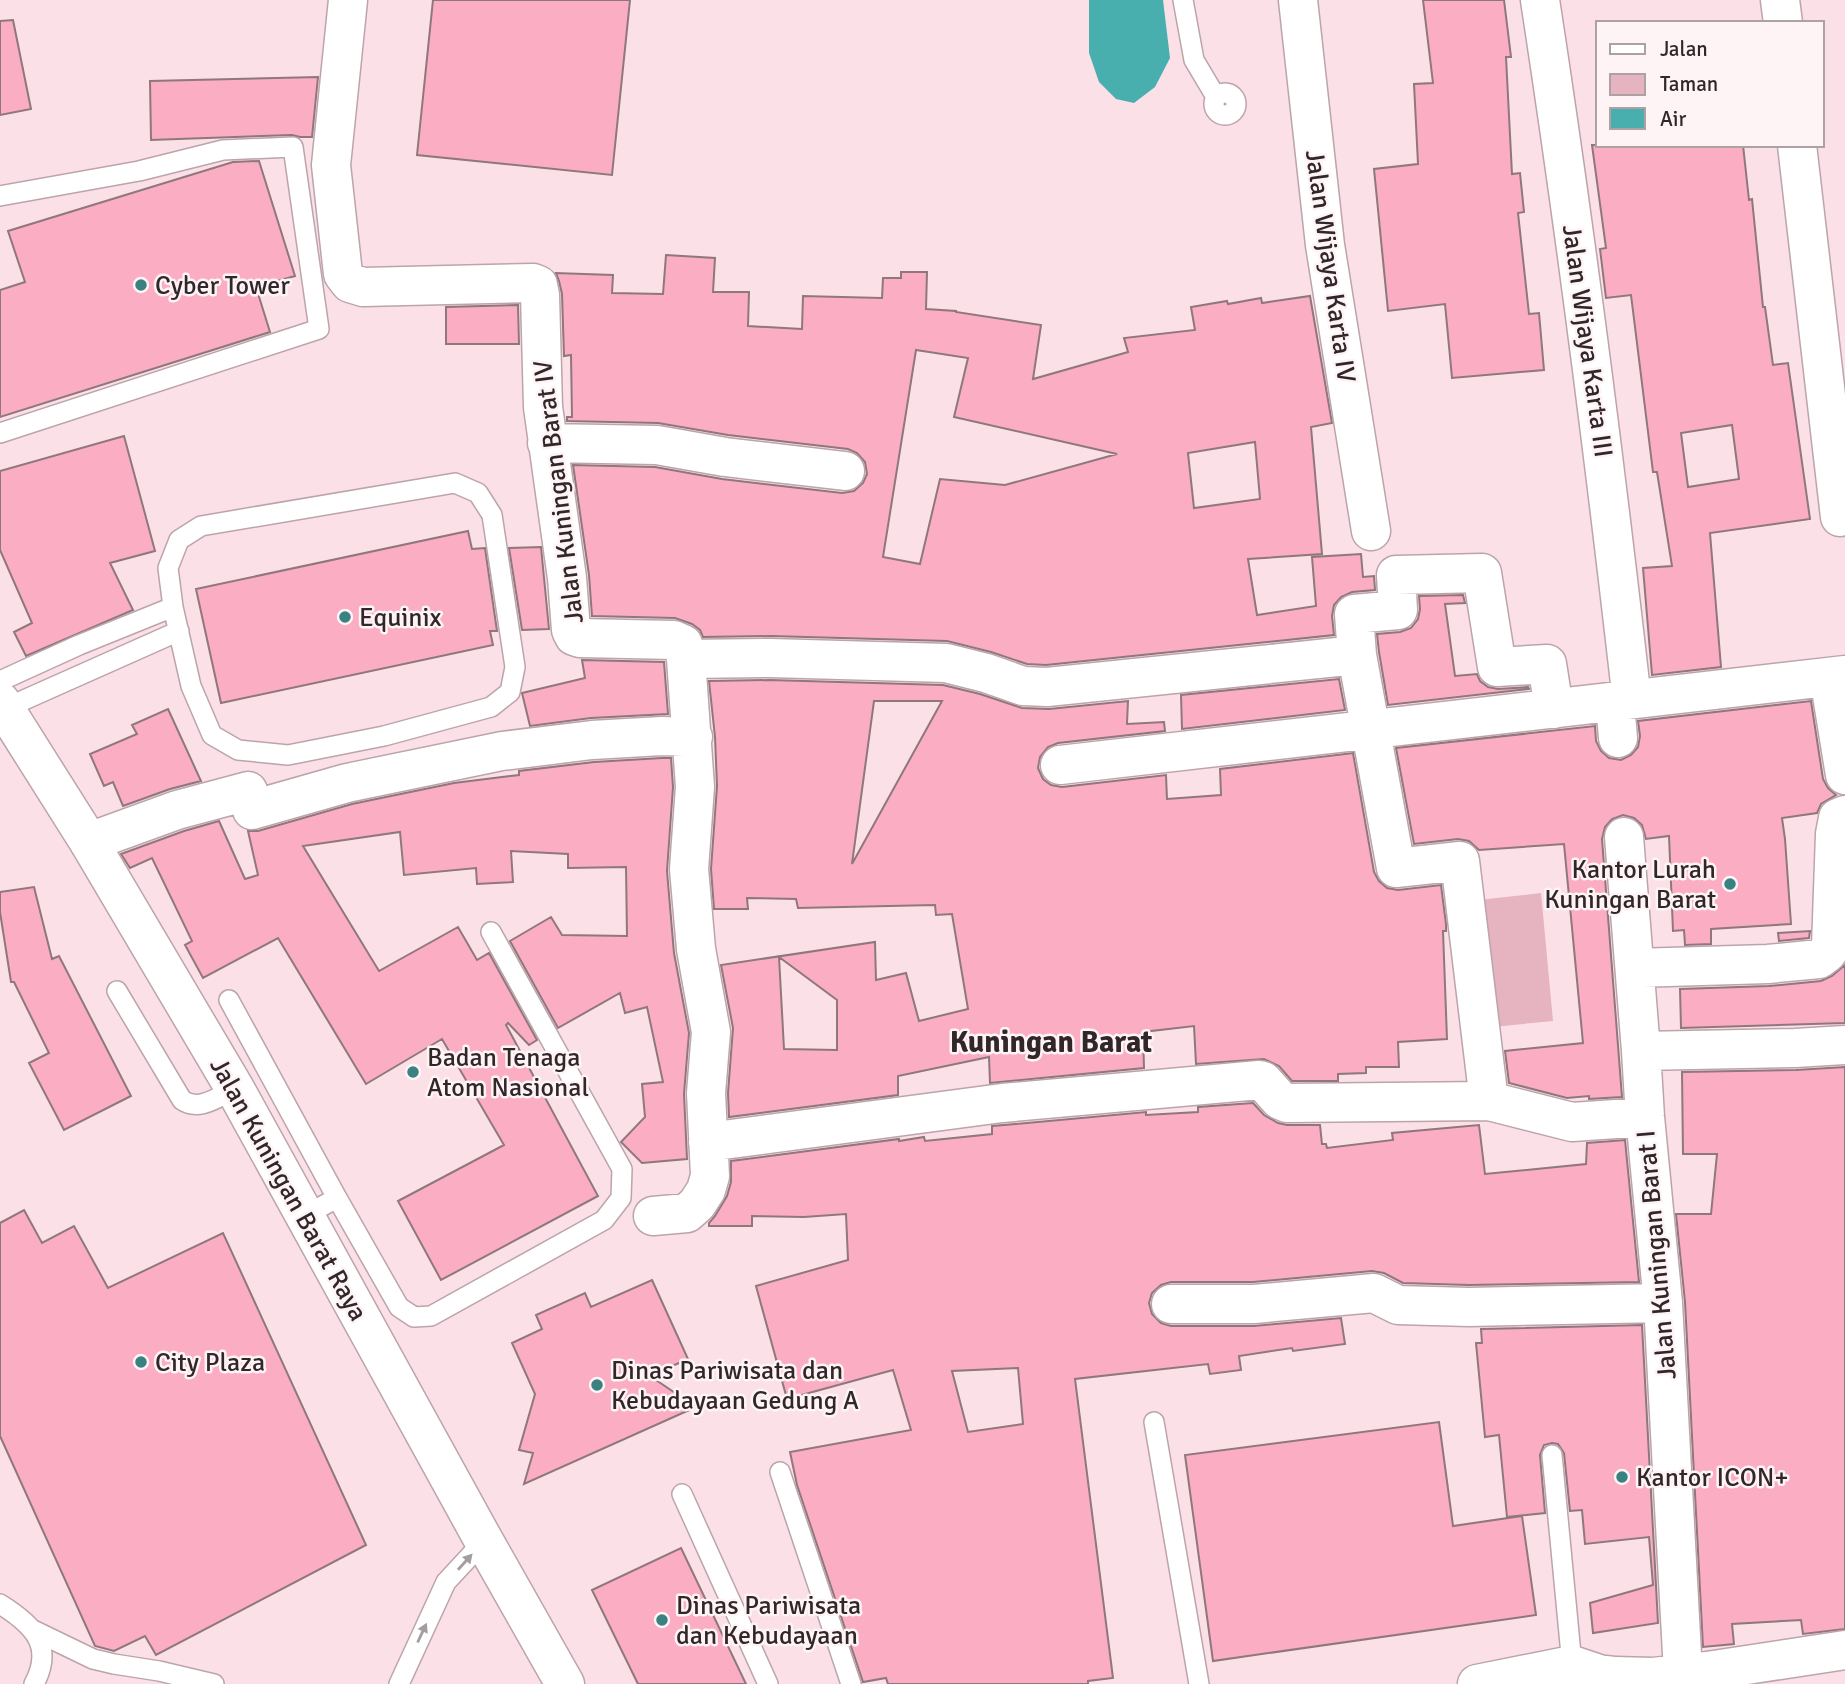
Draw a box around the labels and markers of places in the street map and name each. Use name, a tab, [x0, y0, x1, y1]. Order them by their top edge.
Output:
place label: Cyber Tower	[155, 270, 290, 302]
marker: Cyber Tower	[133, 277, 149, 293]
place label: Equinix	[359, 602, 441, 634]
marker: Equinix	[337, 609, 353, 625]
place label: Kantor Lurah Kuningan Barat	[1544, 854, 1716, 916]
marker: Kantor Lurah Kuningan Barat	[1722, 876, 1738, 892]
place label: Badan Tenaga Atom Nasional	[427, 1042, 589, 1104]
marker: Badan Tenaga Atom Nasional	[405, 1064, 421, 1080]
place label: City Plaza	[155, 1347, 265, 1379]
marker: City Plaza	[133, 1354, 149, 1370]
place label: Dinas Pariwisata dan Kebudayaan Gedung A	[611, 1355, 859, 1417]
marker: Dinas Pariwisata dan Kebudayaan Gedung A	[589, 1377, 605, 1393]
place label: Kantor ICON+	[1636, 1462, 1788, 1494]
marker: Kantor ICON+	[1614, 1469, 1630, 1485]
place label: Dinas Pariwisata dan Kebudayaan	[676, 1590, 861, 1652]
marker: Dinas Pariwisata dan Kebudayaan	[654, 1612, 670, 1628]

